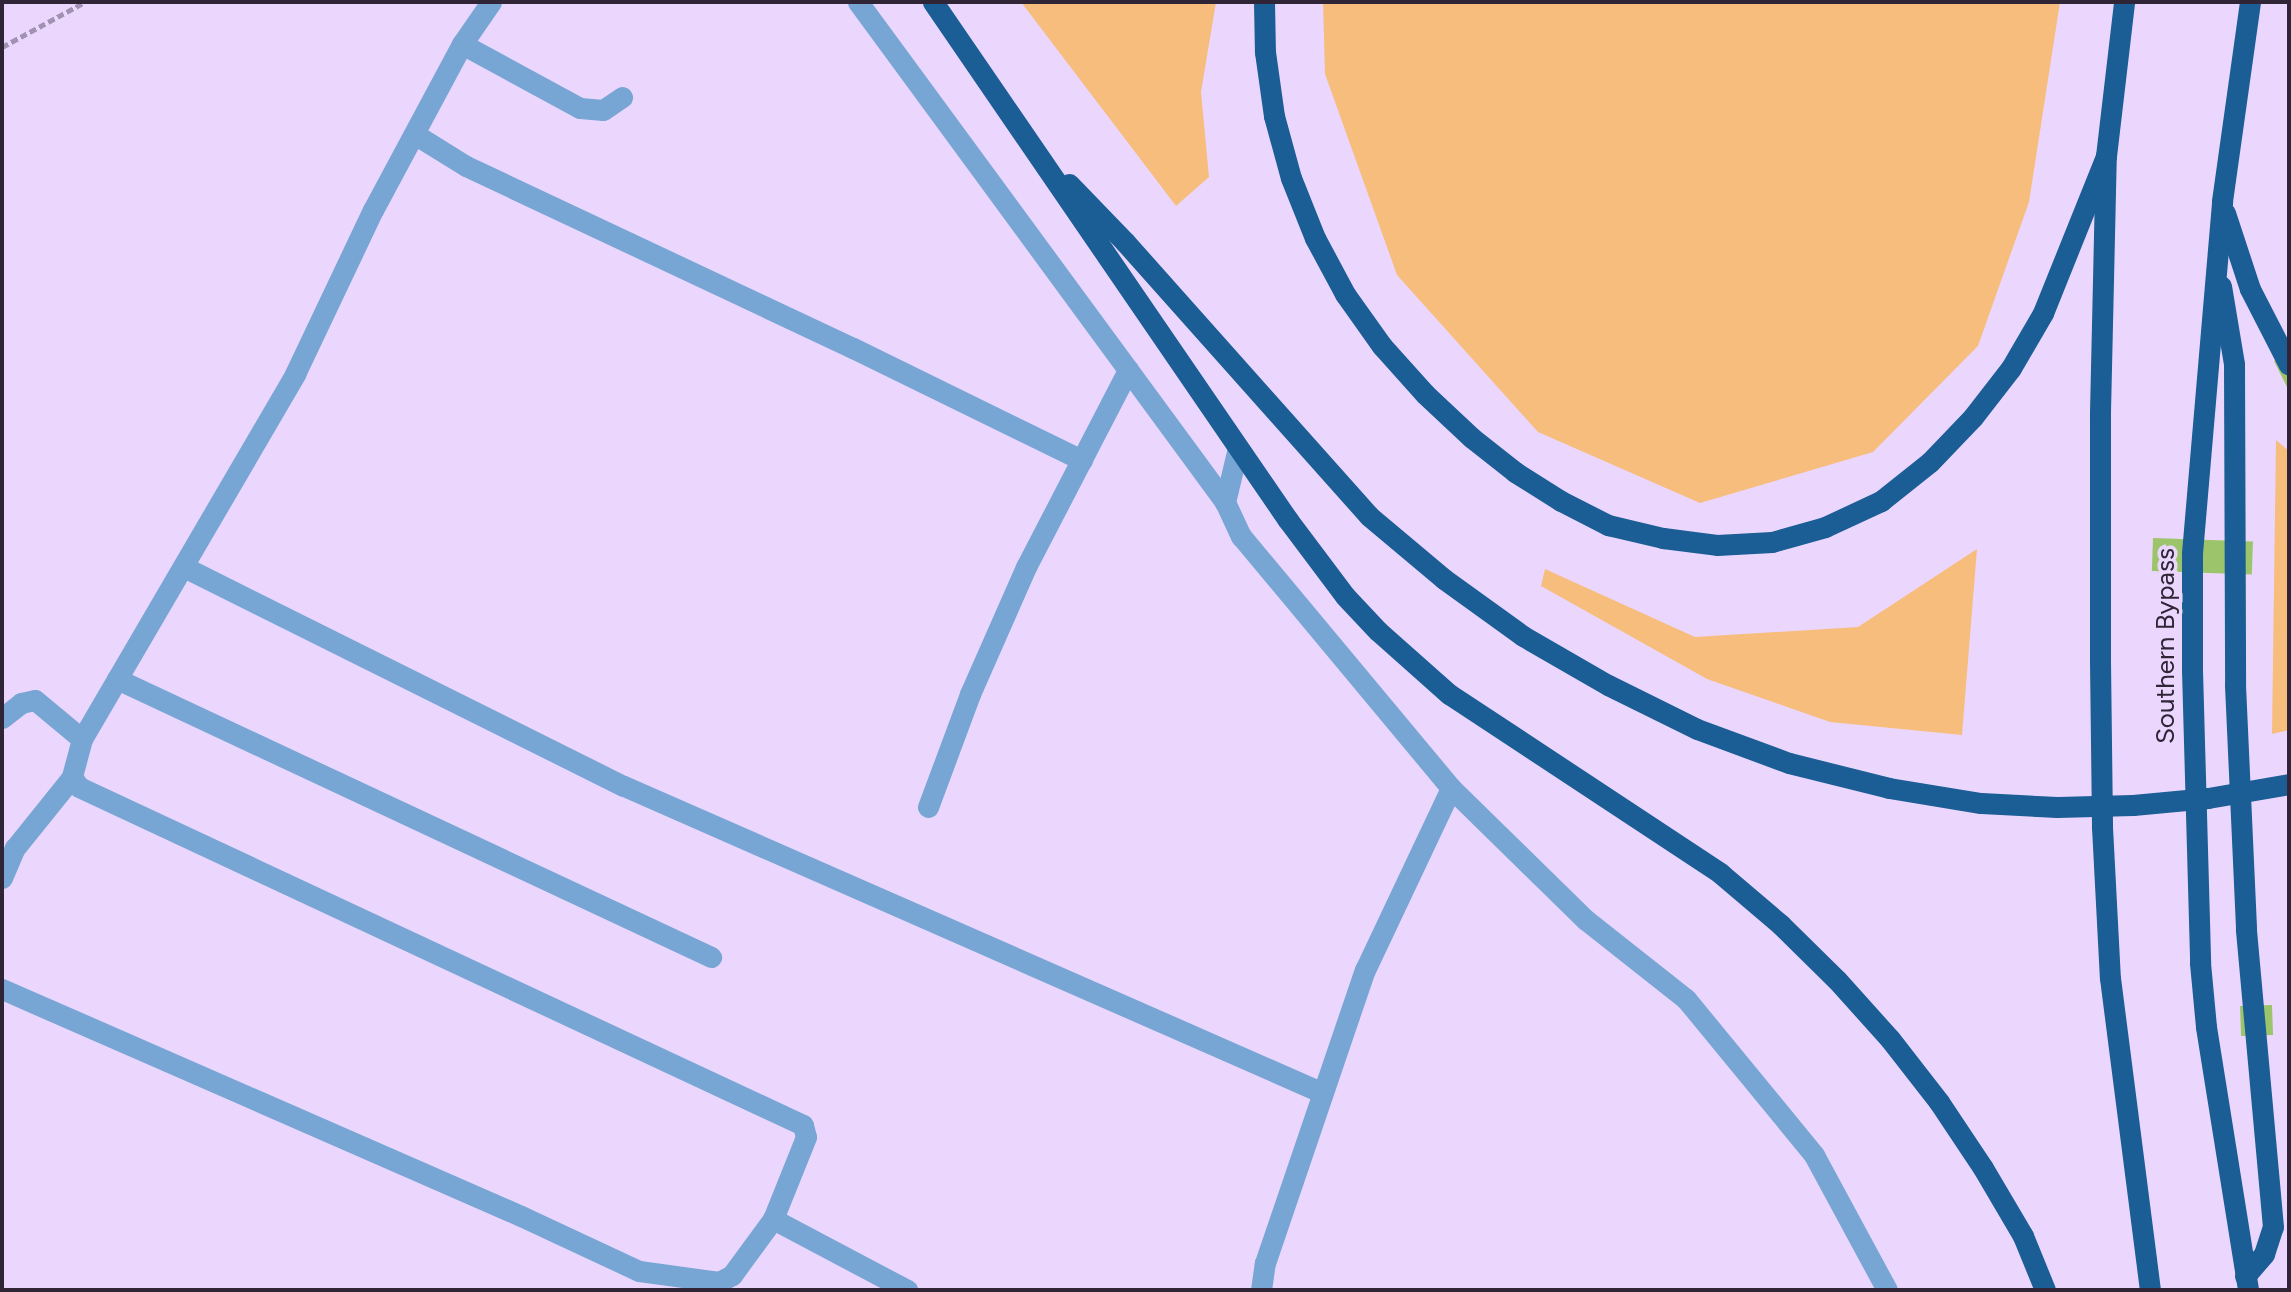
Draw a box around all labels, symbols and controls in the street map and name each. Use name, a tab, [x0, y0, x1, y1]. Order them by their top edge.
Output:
street label: Southern Bypass	[2150, 548, 2182, 744]

